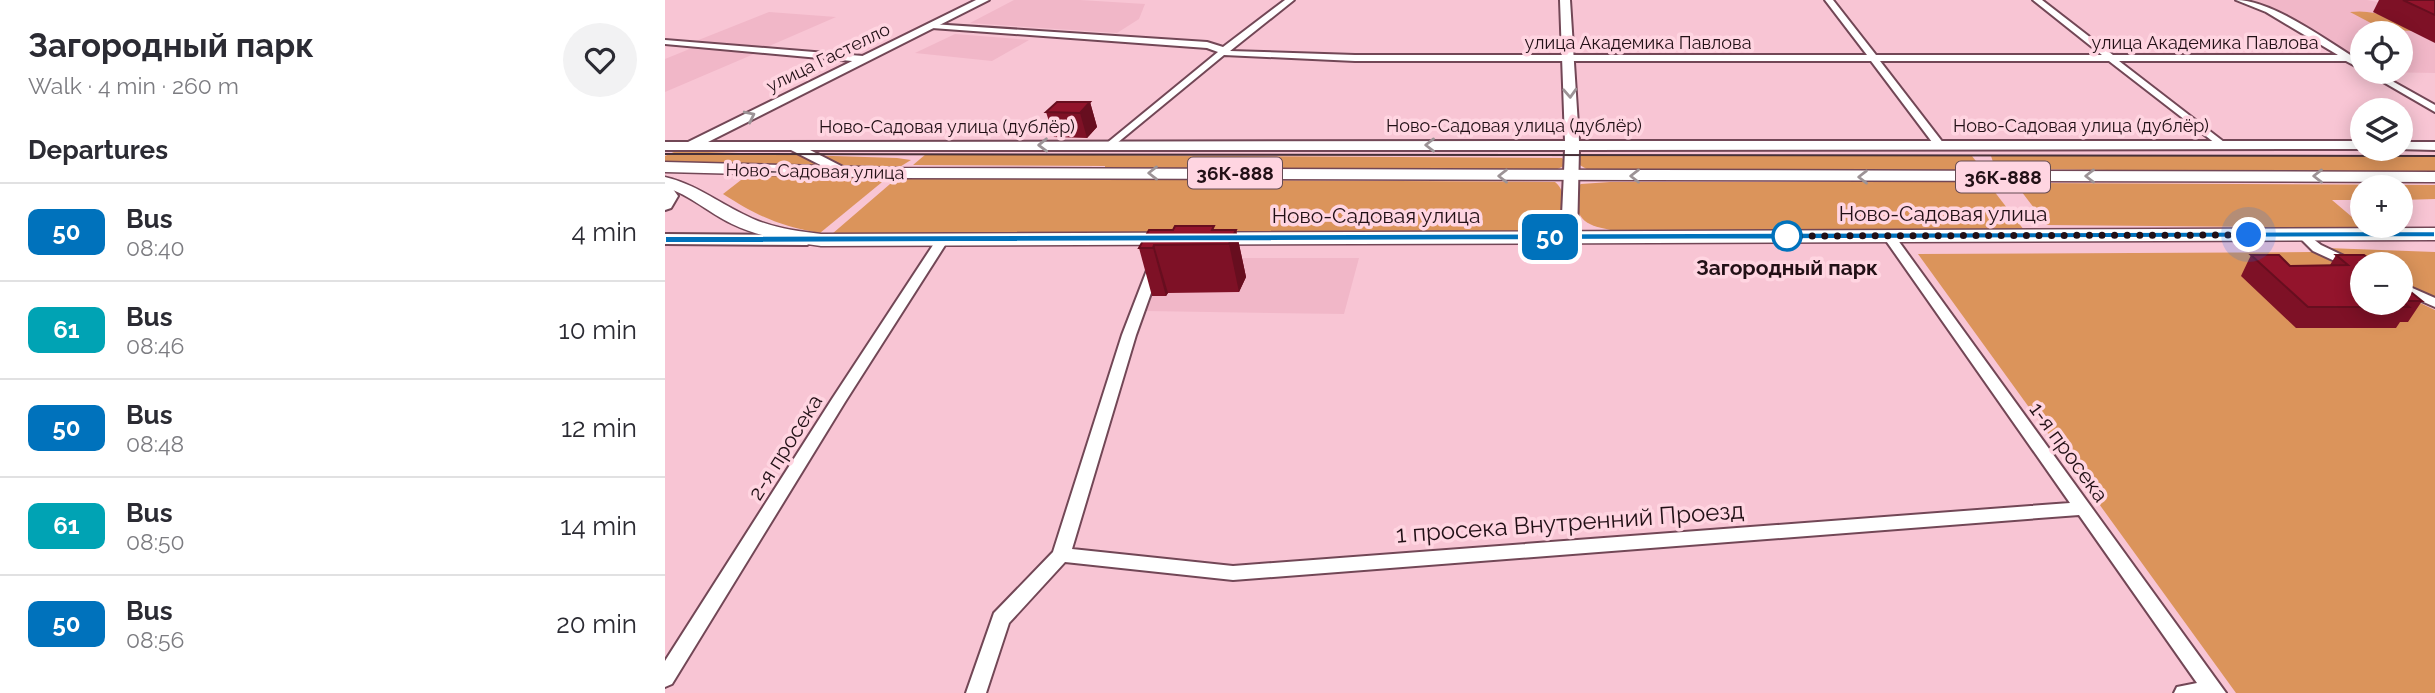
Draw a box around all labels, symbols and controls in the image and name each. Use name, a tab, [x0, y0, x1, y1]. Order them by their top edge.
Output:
street label: улица Гастелло	[763, 18, 893, 96]
map controls	[2350, 21, 2413, 315]
button: locate	[2350, 21, 2413, 84]
button: heart	[563, 23, 637, 97]
text: Загородный парк	[28, 26, 314, 65]
street label: улица Академика Павлова	[1525, 32, 1751, 53]
street label: улица Академика Павлова	[2092, 32, 2318, 53]
text: Walk · 4 min · 260 m	[28, 72, 239, 99]
one-way arrow	[1562, 87, 1577, 98]
button: layers	[2350, 98, 2413, 161]
one-way arrow	[743, 110, 755, 124]
street label: Ново-Садовая улица (дублёр)	[1386, 115, 1642, 136]
street label: Ново-Садовая улица (дублёр)	[1953, 115, 2209, 136]
street label: Ново-Садовая улица (дублёр)	[819, 116, 1075, 137]
text: Departures	[28, 135, 168, 165]
one-way arrow	[1037, 137, 1047, 153]
one-way arrow	[1425, 137, 1435, 153]
road number: 36К-888	[1188, 158, 1282, 188]
street label: Ново-Садовая улица	[725, 159, 905, 183]
road number: 36К-888	[1956, 162, 2050, 192]
one-way arrow	[1147, 165, 1158, 181]
one-way arrow	[1497, 168, 1508, 184]
one-way arrow	[1630, 168, 1640, 184]
one-way arrow	[2085, 168, 2095, 184]
one-way arrow	[2312, 168, 2323, 184]
one-way arrow	[1857, 169, 1868, 185]
button: +	[2350, 175, 2413, 238]
street label: Ново-Садовая улица	[1839, 201, 2047, 226]
street label: Ново-Садовая улица	[1272, 203, 1480, 228]
text: Bus	[126, 204, 173, 234]
line badge: 50	[1519, 214, 1582, 260]
text: 50	[52, 217, 81, 246]
text: 4 min	[571, 217, 637, 247]
your location	[2231, 217, 2266, 252]
marker: Загородный парк	[1772, 221, 1802, 251]
text: 50	[1536, 222, 1564, 251]
text: 08:40	[126, 234, 185, 261]
button: −	[2350, 252, 2413, 315]
place label: Загородный парк	[1696, 255, 1878, 280]
text: Bus	[126, 302, 173, 332]
text: 61	[53, 315, 80, 344]
text: 10 min	[559, 315, 637, 345]
text: 08:46	[126, 332, 184, 359]
street label: 2-я просека	[743, 390, 827, 504]
street label: 1-я просека	[2024, 397, 2114, 507]
text: Bus	[126, 400, 173, 430]
text: 50	[52, 413, 81, 442]
text: 12 min	[561, 413, 637, 443]
text: 08:48	[126, 430, 184, 457]
street label: 1 просека Внутренний Проезд	[1395, 495, 1745, 549]
text: Bus	[126, 498, 173, 528]
text: 61	[53, 511, 80, 540]
text: 14 min	[560, 511, 637, 541]
text: 08:50	[126, 528, 185, 555]
text: Bus	[126, 596, 173, 626]
text: 50	[52, 609, 81, 638]
text: 20 min	[556, 609, 637, 639]
text: 08:56	[126, 626, 184, 653]

